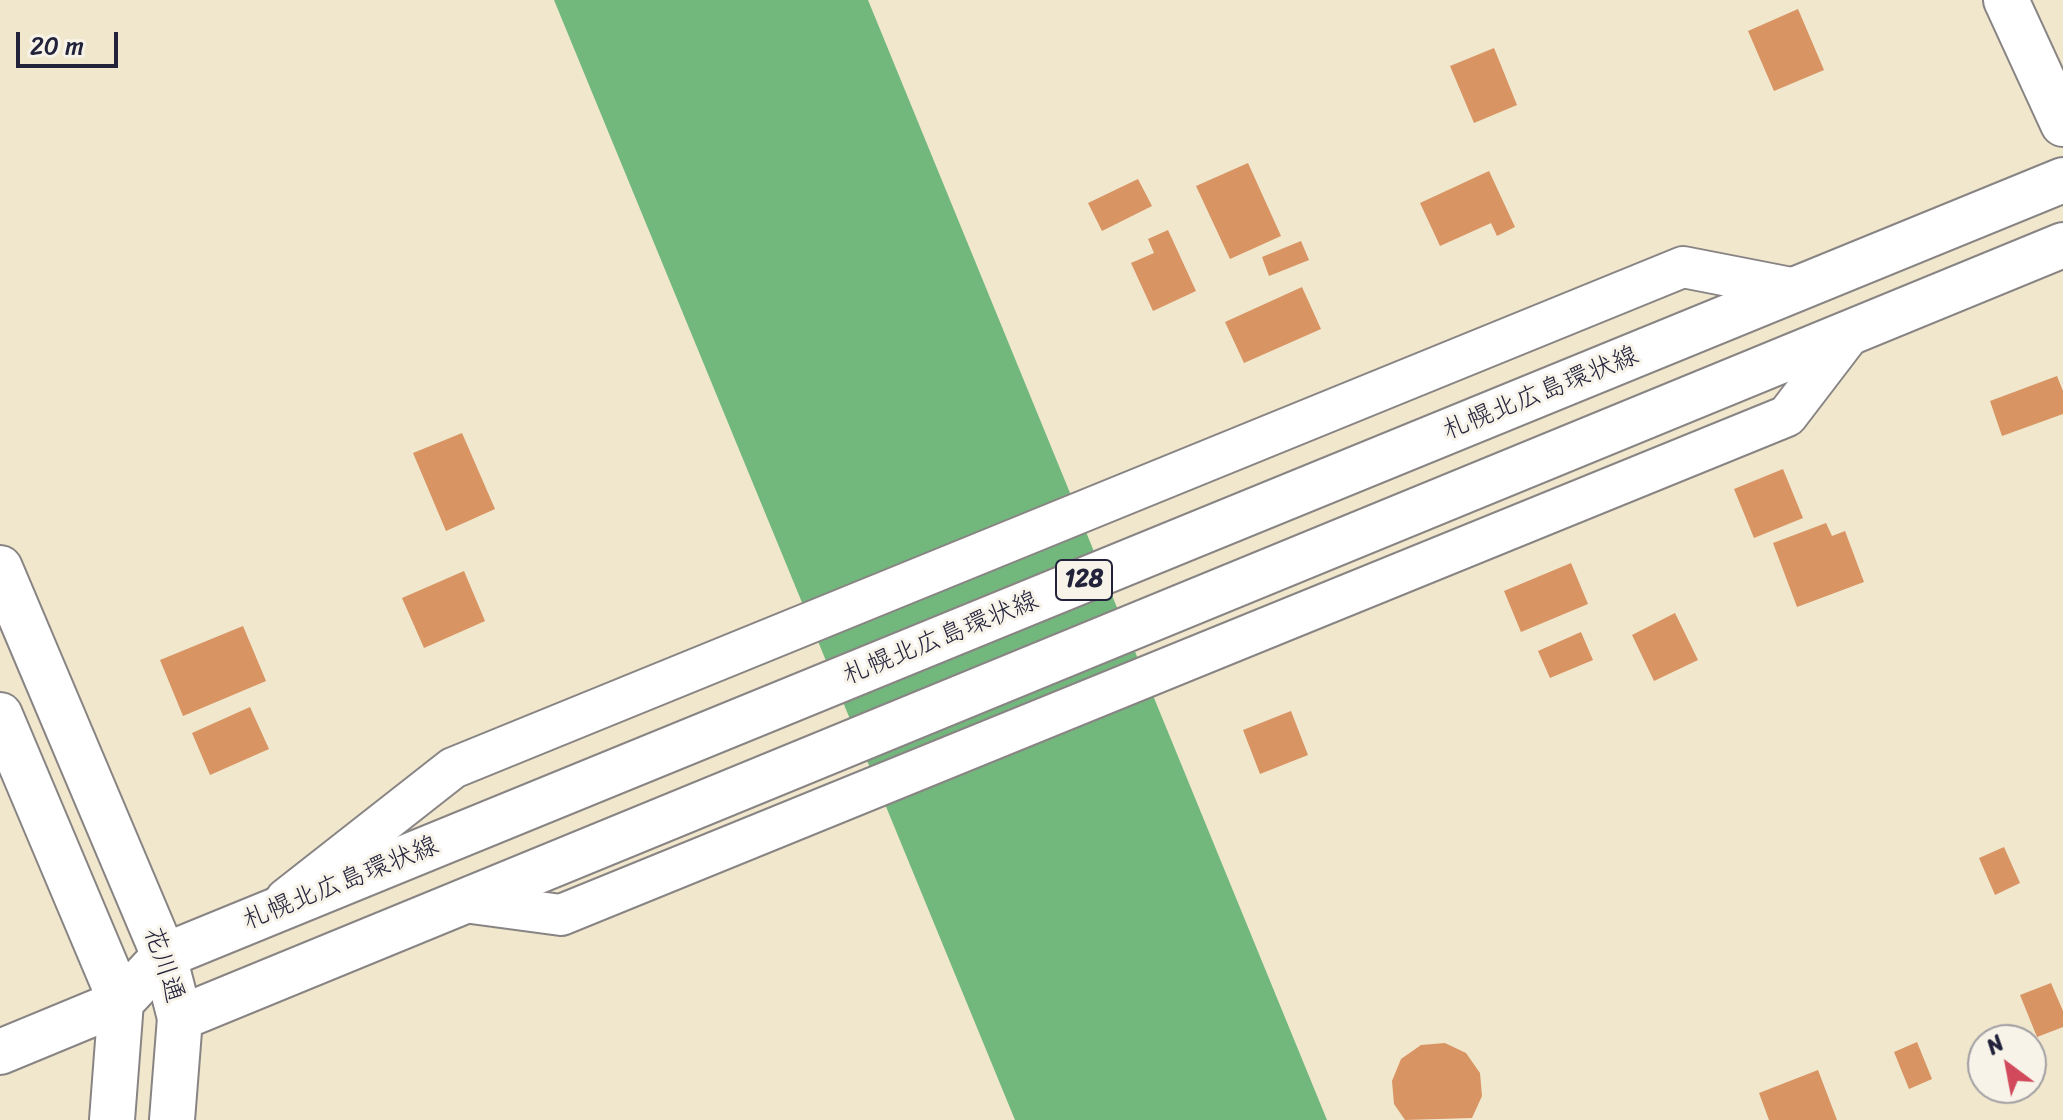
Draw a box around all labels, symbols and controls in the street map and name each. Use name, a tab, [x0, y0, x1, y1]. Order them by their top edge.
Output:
scale bar	[20, 16, 122, 66]
text: 20 m	[30, 25, 84, 67]
street label: 札幌北広島環状線	[1439, 341, 1643, 447]
road number: 128	[1056, 560, 1112, 600]
street label: 札幌北広島環状線	[839, 586, 1043, 692]
street label: 札幌北広島環状線	[239, 831, 443, 937]
street label: 花川通	[136, 923, 190, 1007]
north arrow	[1967, 1024, 2047, 1104]
text: N	[1978, 1024, 2012, 1065]

